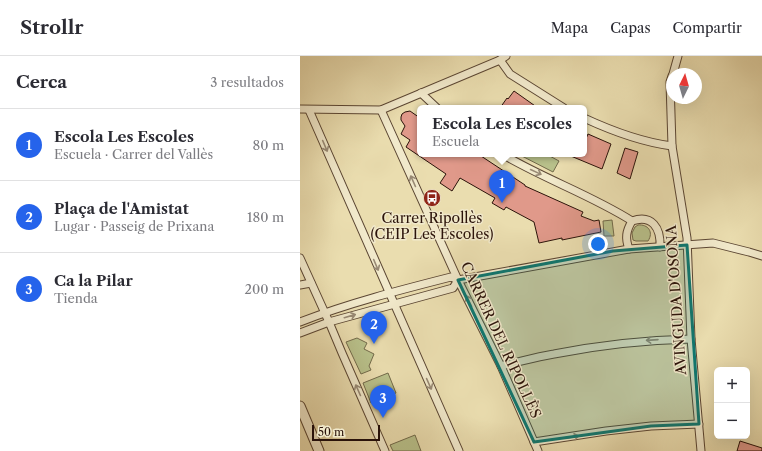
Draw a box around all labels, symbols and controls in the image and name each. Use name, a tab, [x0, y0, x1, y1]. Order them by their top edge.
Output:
text: Strollr	[20, 16, 84, 39]
text: Mapa	[551, 19, 588, 37]
text: Capas	[610, 19, 651, 37]
text: Compartir	[673, 19, 742, 37]
north arrow	[666, 68, 702, 104]
text: Cerca	[16, 72, 67, 92]
text: 3 resultados	[210, 74, 284, 90]
popup	[417, 105, 587, 157]
text: Escola Les Escoles	[432, 114, 572, 133]
text: Escola Les Escoles	[54, 127, 194, 146]
text: Escuela	[432, 133, 479, 149]
text: 1	[26, 137, 32, 153]
text: 80 m	[252, 137, 284, 153]
one-way arrow	[321, 139, 329, 151]
text: Escuela · Carrer del Vallès	[54, 146, 213, 162]
one-way arrow	[530, 169, 542, 176]
pin: 1	[489, 170, 515, 203]
one-way arrow	[409, 175, 416, 187]
bus stop icon: Carrer Ripollès (CEIP Les Escoles)	[422, 188, 442, 208]
text: Plaça de l'Amistat	[54, 199, 189, 218]
text: 2	[25, 209, 33, 225]
text: 180 m	[247, 209, 284, 225]
place label: Carrer Ripollès (CEIP Les Escoles)	[371, 209, 493, 243]
text: Lugar · Passeig de Prixana	[54, 218, 214, 234]
street label: AVINGUDA D'OSONA	[662, 224, 690, 377]
your location	[588, 234, 608, 254]
one-way arrow	[373, 258, 381, 270]
street label: CARRER DEL RIPOLLÈS	[457, 259, 545, 421]
text: Ca la Pilar	[54, 271, 133, 290]
text: 3	[25, 281, 33, 297]
text: 200 m	[244, 281, 284, 297]
text: Tienda	[54, 290, 98, 306]
one-way arrow	[465, 296, 472, 308]
pin: 2	[361, 311, 387, 344]
one-way arrow	[343, 312, 356, 319]
one-way arrow	[646, 337, 659, 344]
map controls	[714, 367, 750, 439]
button: +	[714, 367, 750, 403]
one-way arrow	[425, 378, 433, 390]
one-way arrow	[353, 384, 361, 396]
pin: 3	[370, 385, 396, 418]
button: −	[714, 403, 750, 439]
scale bar	[312, 423, 380, 442]
text: 50 m	[318, 425, 344, 439]
one-way arrow	[566, 432, 579, 440]

